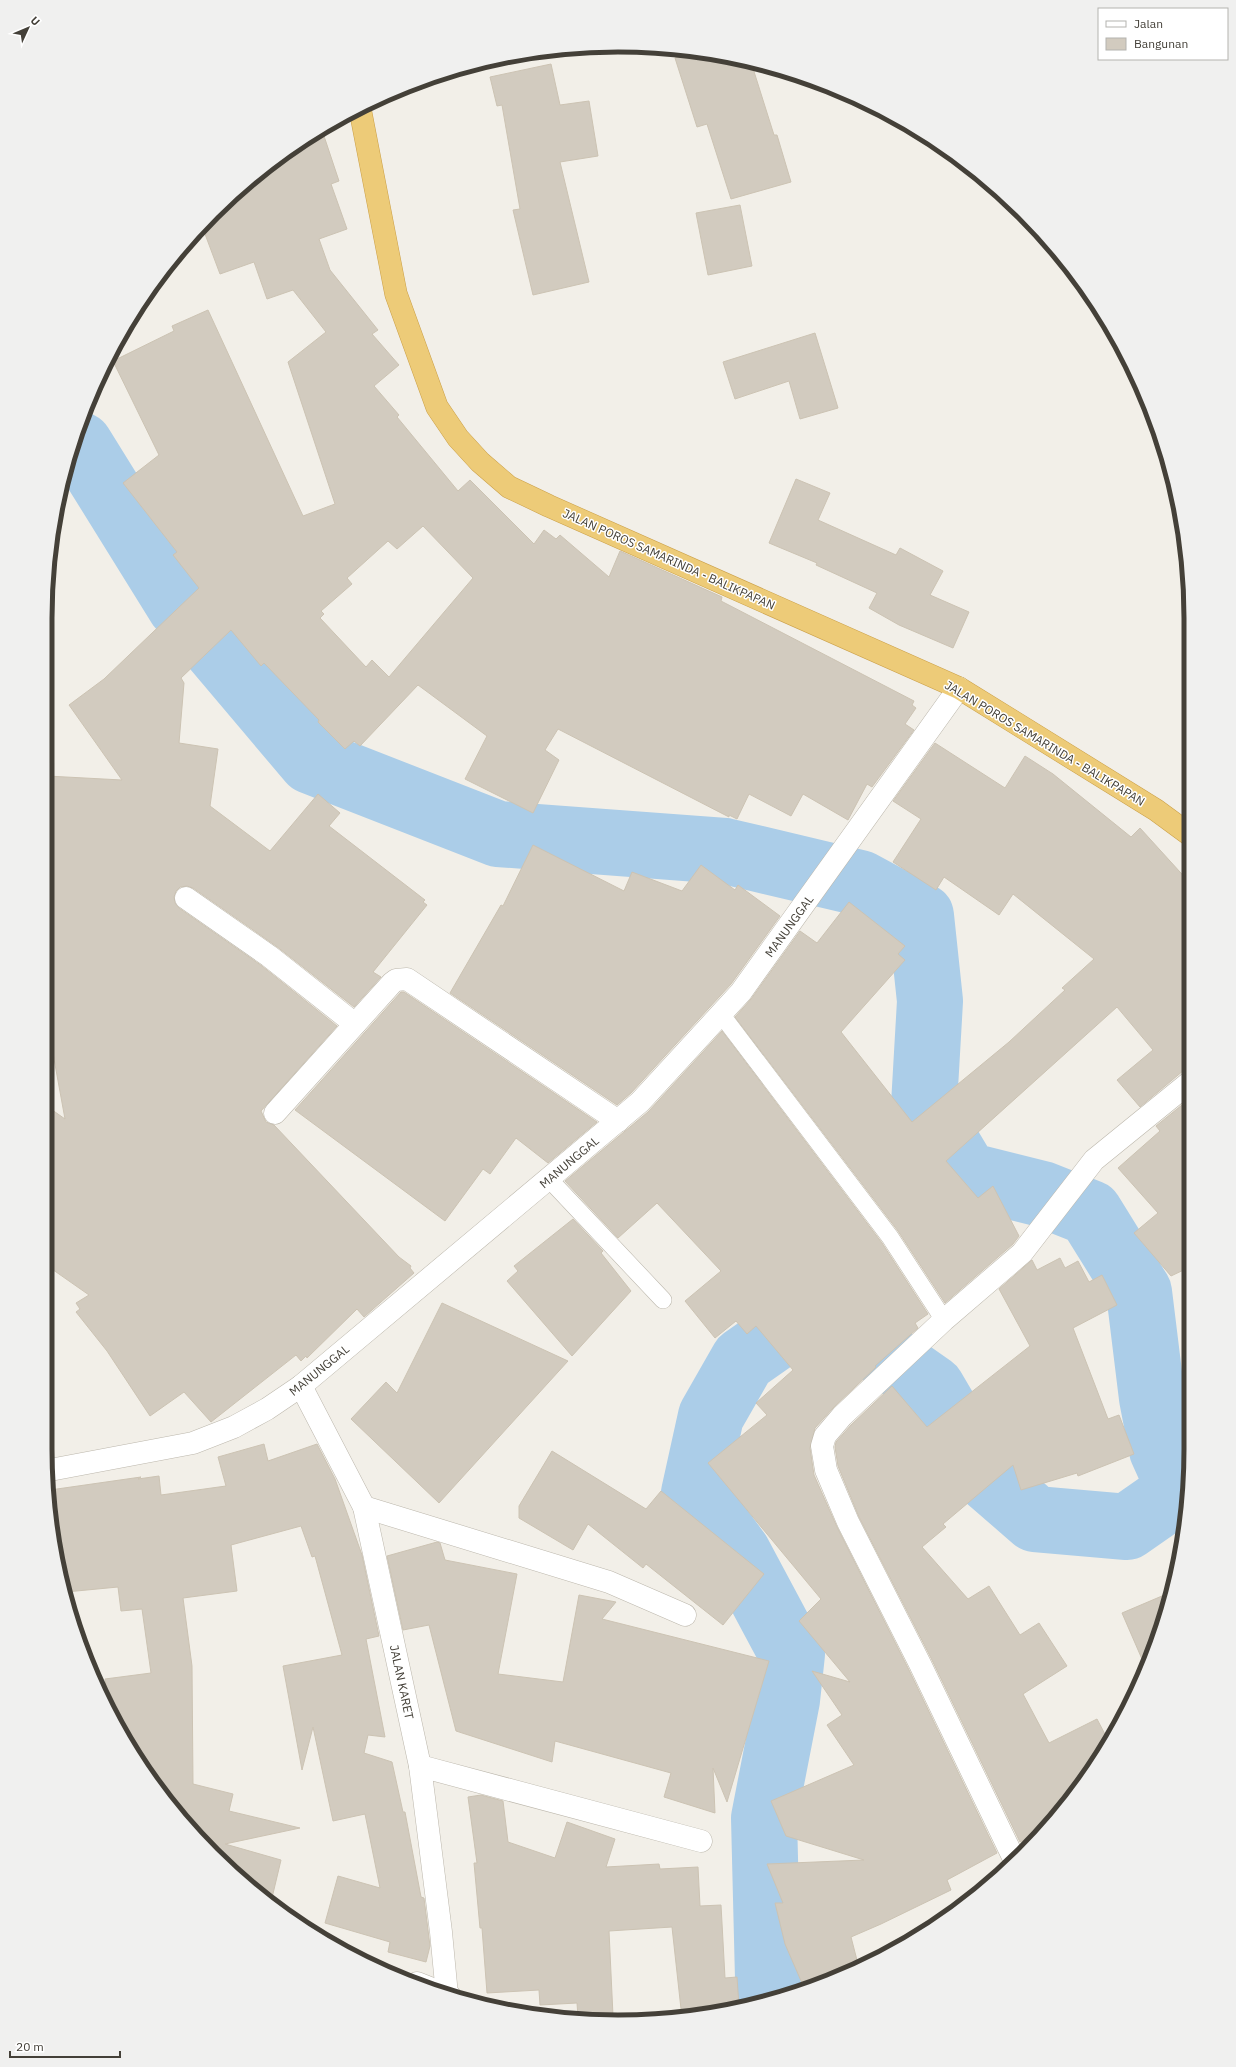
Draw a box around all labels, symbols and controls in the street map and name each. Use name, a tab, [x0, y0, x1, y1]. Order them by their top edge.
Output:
north arrow	[8, 8, 48, 48]
legend	[1098, 8, 1228, 60]
text: U	[28, 13, 43, 29]
text: Jalan	[1134, 16, 1163, 31]
text: Bangunan	[1134, 36, 1188, 51]
street label: JALAN POROS SAMARINDA - BALIKPAPAN	[560, 505, 778, 613]
street label: JALAN POROS SAMARINDA - BALIKPAPAN	[942, 677, 1148, 809]
street label: MANUNGGAL	[761, 892, 817, 960]
street label: MANUNGGAL	[536, 1133, 602, 1191]
street label: MANUNGGAL	[286, 1341, 352, 1399]
street label: JALAN KARET	[387, 1643, 417, 1721]
scale bar	[10, 2033, 120, 2059]
text: 20 m	[16, 2039, 44, 2054]

